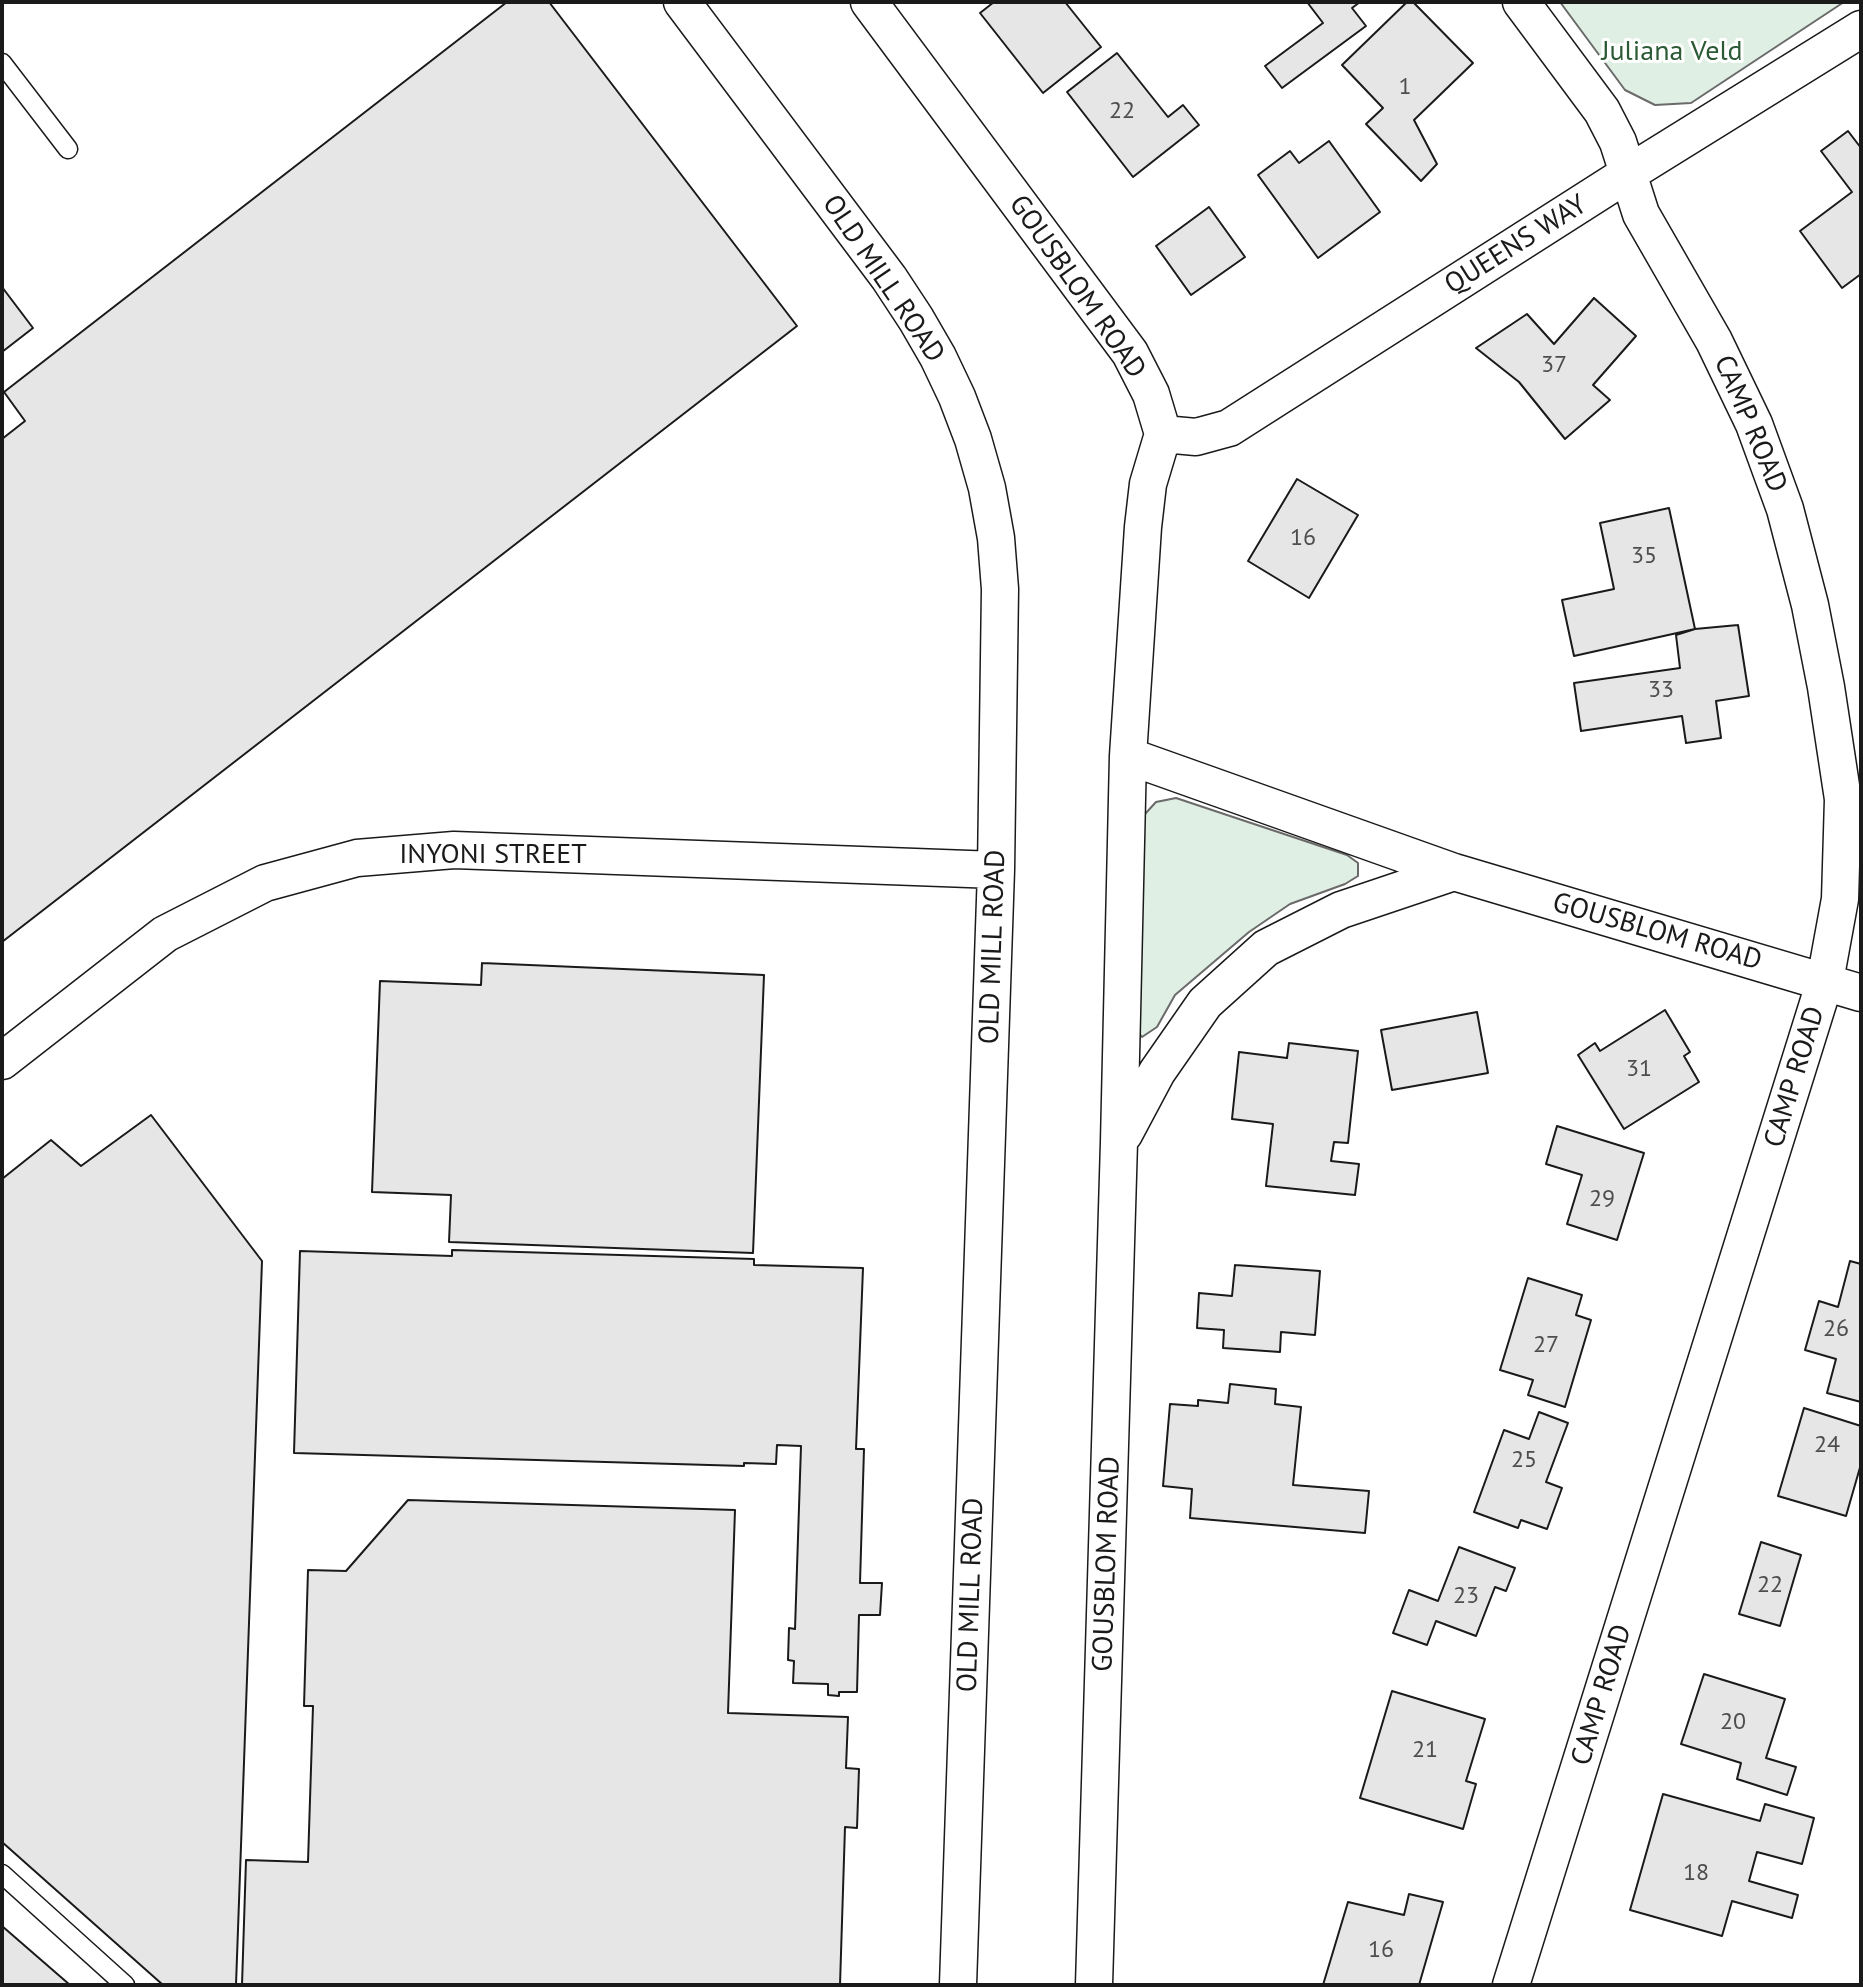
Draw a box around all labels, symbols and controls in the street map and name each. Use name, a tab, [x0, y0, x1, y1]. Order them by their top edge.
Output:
park label: Juliana Veld	[1601, 35, 1743, 69]
house number: 1	[1398, 73, 1412, 101]
house number: 22	[1109, 97, 1135, 125]
street label: QUEENS WAY	[1439, 188, 1593, 302]
street label: OLD MILL ROAD	[815, 189, 951, 369]
street label: GOUSBLOM ROAD	[1001, 189, 1153, 385]
house number: 37	[1541, 351, 1567, 379]
street label: CAMP ROAD	[1706, 351, 1794, 497]
house number: 16	[1290, 524, 1316, 552]
house number: 35	[1631, 542, 1657, 570]
house number: 33	[1648, 676, 1674, 704]
street label: INYONI STREET	[399, 838, 587, 872]
street label: OLD MILL ROAD	[973, 849, 1013, 1045]
street label: GOUSBLOM ROAD	[1549, 886, 1765, 978]
street label: CAMP ROAD	[1758, 1003, 1832, 1151]
house number: 31	[1626, 1055, 1652, 1083]
house number: 29	[1589, 1185, 1615, 1213]
house number: 26	[1823, 1315, 1849, 1343]
house number: 27	[1533, 1331, 1559, 1359]
house number: 24	[1814, 1431, 1840, 1459]
house number: 25	[1511, 1446, 1537, 1474]
street label: GOUSBLOM ROAD	[1086, 1456, 1128, 1672]
street label: OLD MILL ROAD	[951, 1497, 991, 1693]
house number: 22	[1757, 1571, 1783, 1599]
house number: 23	[1453, 1582, 1479, 1610]
street label: CAMP ROAD	[1565, 1621, 1639, 1769]
house number: 20	[1720, 1708, 1746, 1736]
house number: 21	[1412, 1736, 1438, 1764]
house number: 18	[1683, 1859, 1709, 1887]
house number: 16	[1368, 1936, 1394, 1964]

